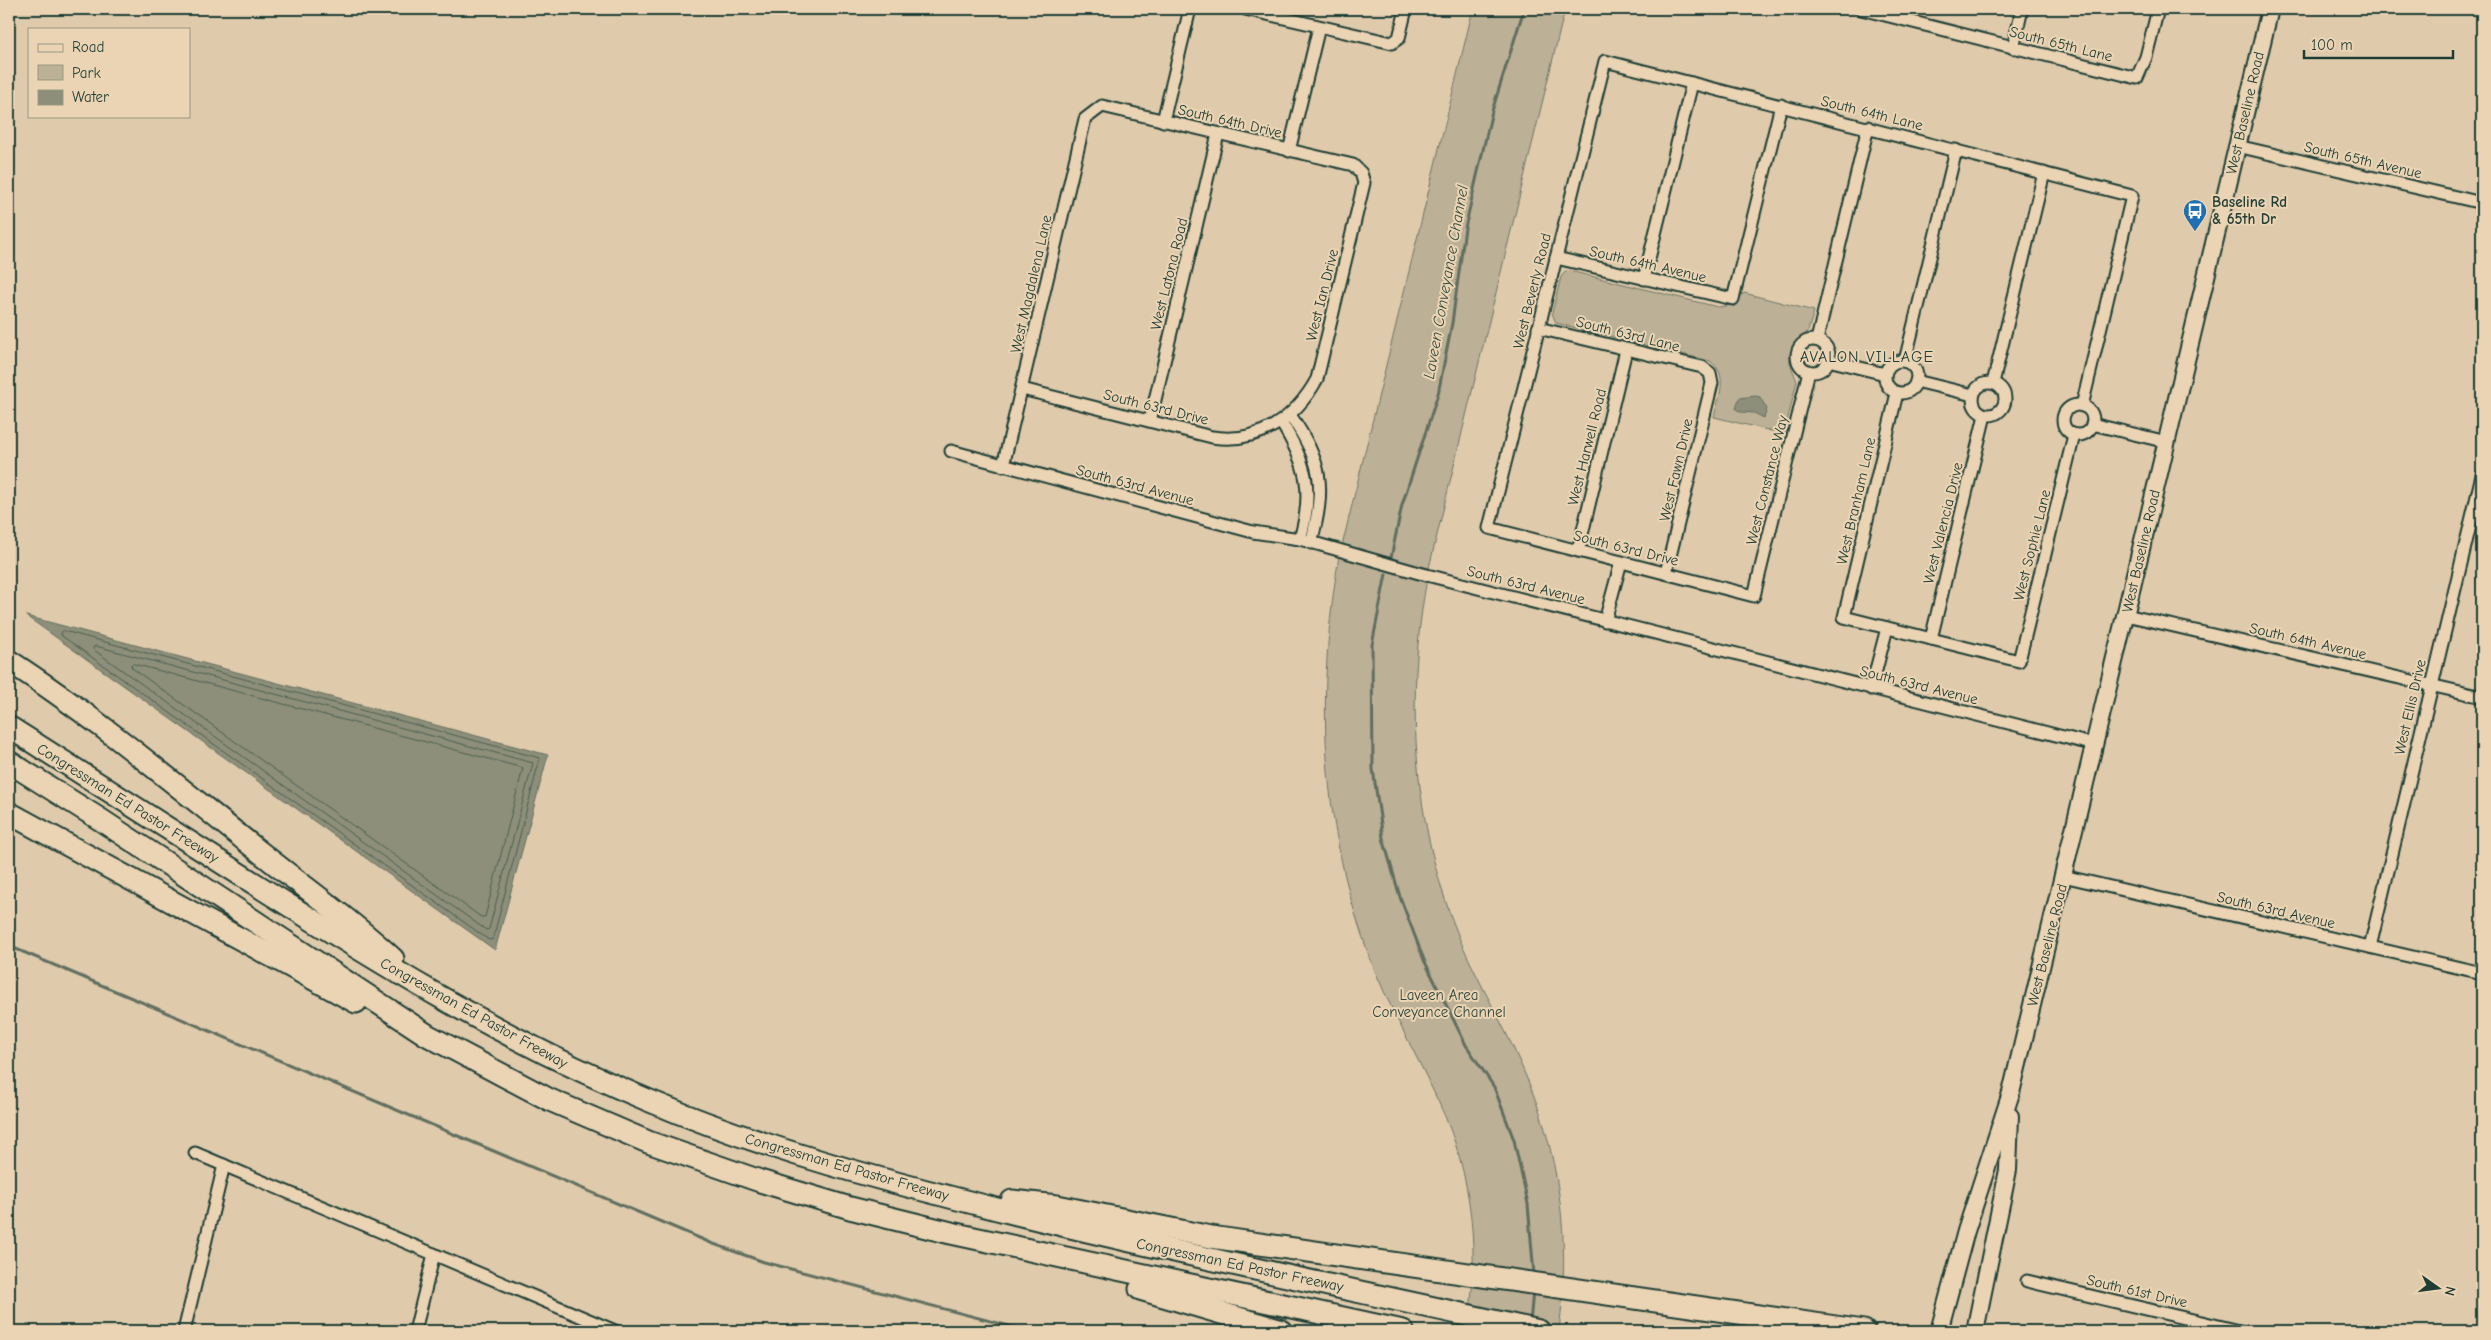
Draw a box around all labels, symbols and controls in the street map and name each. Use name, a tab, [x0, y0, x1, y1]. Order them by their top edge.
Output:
street label: South 65th Lane	[2008, 22, 2115, 66]
legend	[28, 28, 190, 118]
scale bar	[2304, 28, 2452, 60]
text: 100 m	[2311, 36, 2353, 54]
text: Road	[72, 38, 104, 56]
street label: West Baseline Road	[2222, 50, 2268, 176]
text: Park	[72, 64, 101, 82]
text: Water	[72, 88, 109, 106]
street label: South 64th Lane	[1819, 92, 1925, 135]
street label: South 64th Drive	[1176, 100, 1284, 142]
street label: South 65th Avenue	[2302, 138, 2424, 182]
water label: Laveen Conveyance Channel	[1420, 183, 1472, 380]
place label: Baseline Rd & 65th Dr	[2212, 193, 2287, 228]
bus stop icon: Baseline Rd & 65th Dr	[2182, 198, 2208, 232]
street label: West Magdalena Lane	[1006, 213, 1056, 355]
street label: West Latona Road	[1146, 216, 1192, 332]
street label: West Beverly Road	[1509, 231, 1555, 351]
street label: South 64th Avenue	[1588, 242, 1709, 286]
street label: West Ian Drive	[1302, 247, 1342, 343]
street label: South 63rd Lane	[1574, 312, 1682, 356]
district label: AVALON VILLAGE	[1800, 348, 1934, 366]
street label: South 63rd Drive	[1102, 385, 1211, 429]
street label: West Harwell Road	[1564, 387, 1610, 507]
street label: West Constance Way	[1742, 413, 1792, 547]
street label: West Fawn Drive	[1655, 416, 1697, 523]
street label: West Branham Lane	[1833, 435, 1880, 566]
street label: West Valencia Drive	[1919, 460, 1967, 586]
street label: South 63rd Avenue	[1074, 461, 1196, 509]
street label: West Sophie Lane	[2009, 487, 2055, 602]
street label: West Baseline Road	[2118, 488, 2164, 614]
street label: South 63rd Drive	[1572, 526, 1681, 570]
street label: South 63rd Avenue	[1465, 562, 1587, 608]
street label: South 64th Avenue	[2248, 619, 2369, 663]
street label: West Ellis Drive	[2390, 657, 2430, 757]
street label: South 63rd Avenue	[1858, 662, 1980, 708]
street label: Congressman Ed Pastor Freeway	[34, 739, 223, 867]
street label: West Baseline Road	[2023, 882, 2071, 1008]
street label: South 63rd Avenue	[2215, 888, 2337, 932]
street label: Congressman Ed Pastor Freeway	[377, 954, 571, 1072]
park label: Laveen Area Conveyance Channel	[1372, 986, 1506, 1021]
street label: Congressman Ed Pastor Freeway	[743, 1129, 951, 1205]
street label: Congressman Ed Pastor Freeway	[1135, 1234, 1346, 1296]
north arrow	[2414, 1262, 2464, 1312]
street label: South 61st Drive	[2085, 1271, 2190, 1311]
text: N	[2441, 1285, 2459, 1298]

